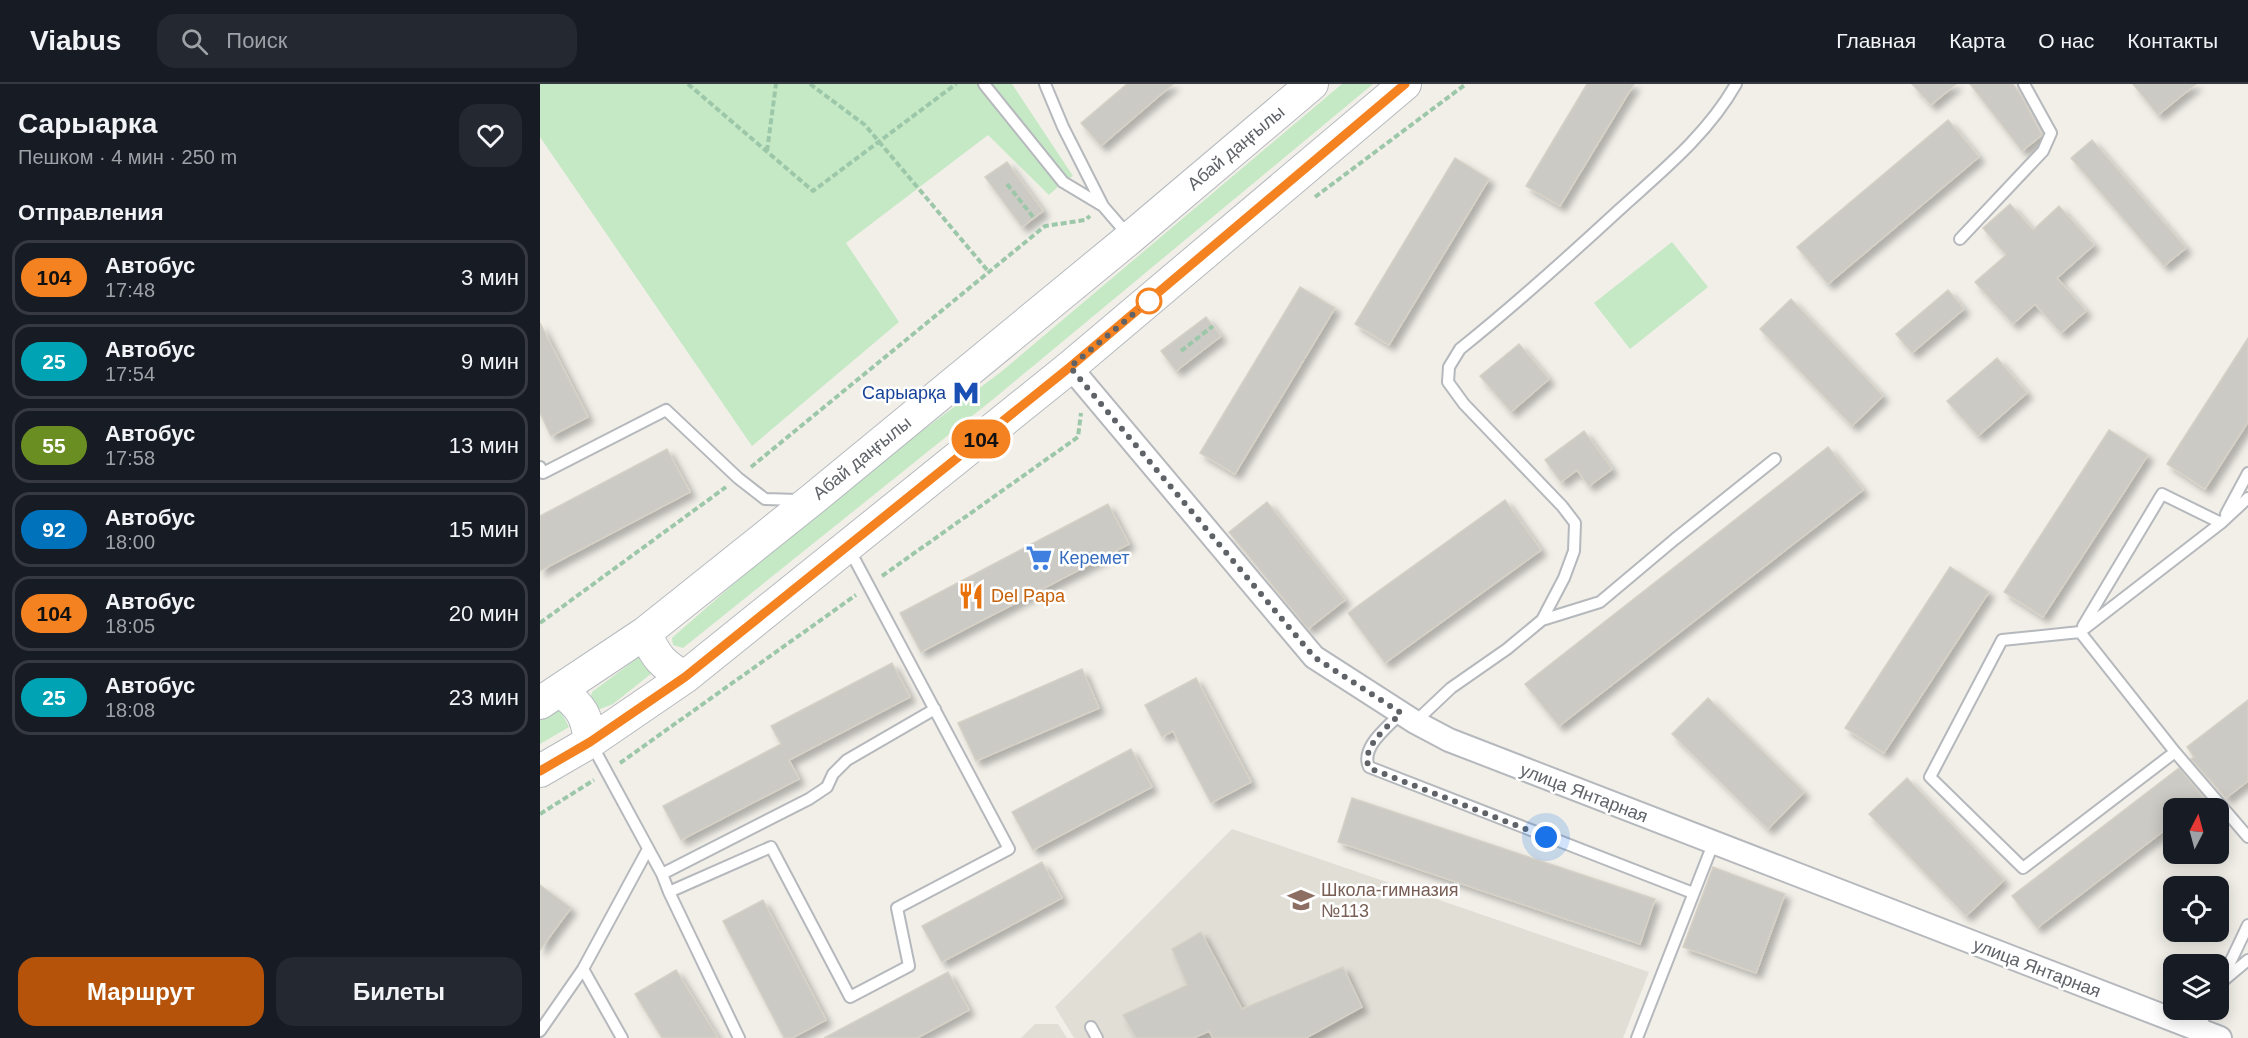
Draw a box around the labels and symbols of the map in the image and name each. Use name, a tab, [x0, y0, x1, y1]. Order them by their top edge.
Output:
street label: Абай даңғылы	[1183, 102, 1289, 194]
unlabelled marker	[1136, 288, 1162, 314]
metro station icon: Сарыарқа	[951, 378, 981, 408]
place label: Сарыарқа	[862, 383, 947, 403]
street label: Абай даңғылы	[809, 412, 915, 504]
line badge: 104	[946, 420, 1016, 458]
supermarket icon: Керемет	[1024, 543, 1054, 573]
place label: Керемет	[1059, 548, 1130, 568]
restaurant icon: Del Papa	[956, 581, 986, 611]
place label: Del Papa	[991, 586, 1066, 606]
street label: улица Янтарная	[1517, 759, 1651, 827]
north arrow	[2163, 798, 2229, 864]
your location	[1531, 822, 1561, 852]
place label: Школа-гимназия №113	[1321, 880, 1459, 921]
school or university icon: Школа-гимназия №113	[1286, 885, 1316, 915]
street label: улица Янтарная	[1970, 934, 2104, 1002]

